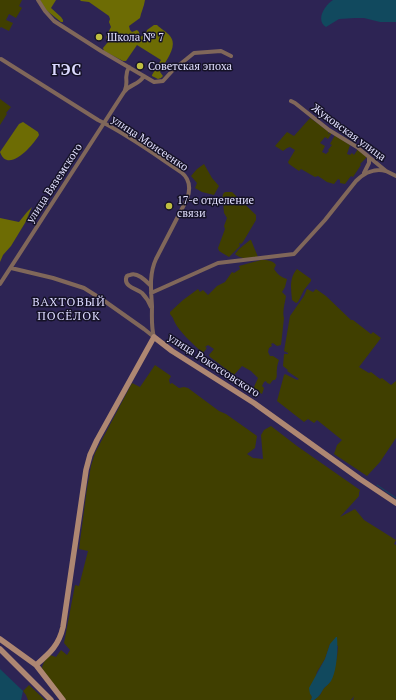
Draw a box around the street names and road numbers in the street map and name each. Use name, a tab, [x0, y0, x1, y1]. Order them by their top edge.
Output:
street label: Жуковская улица	[309, 100, 389, 164]
street label: улица Моисеенко	[108, 111, 191, 174]
street label: улица Вяземского	[22, 141, 85, 226]
street label: улица Рокоссовского	[165, 330, 263, 400]

